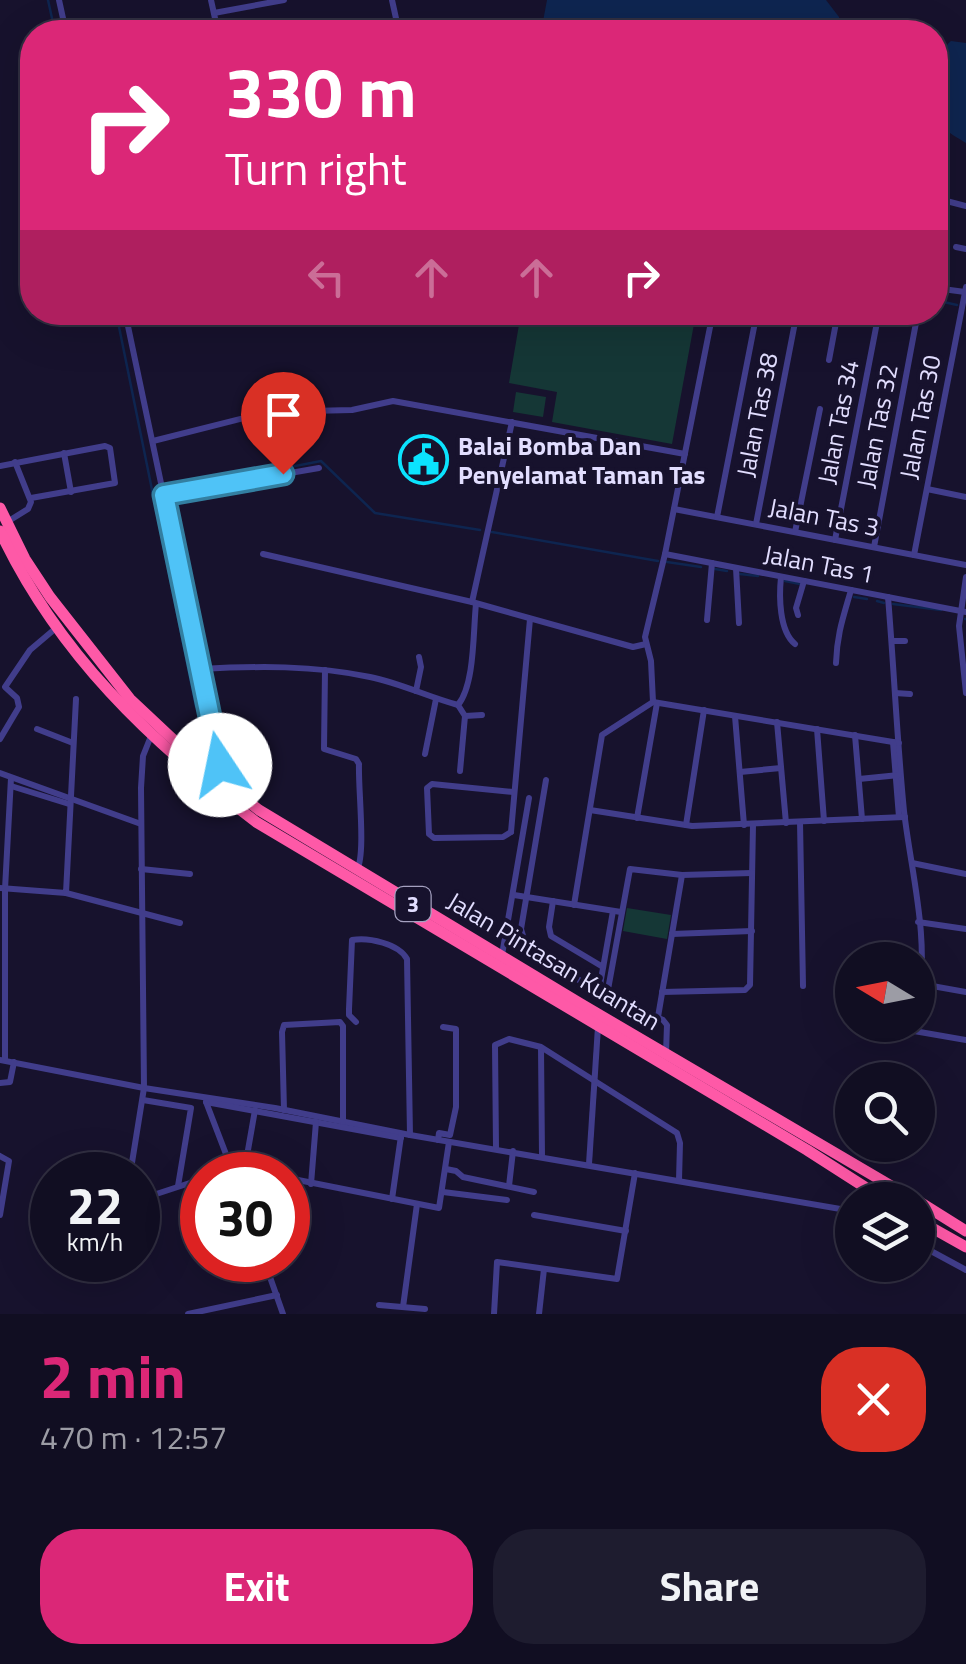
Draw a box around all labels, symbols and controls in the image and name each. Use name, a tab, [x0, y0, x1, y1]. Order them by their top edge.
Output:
text: 330 m	[225, 38, 417, 144]
icon: right	[60, 60, 190, 190]
text: Turn right	[225, 134, 407, 202]
icon: left	[299, 250, 354, 305]
icon: ahead	[404, 250, 459, 305]
icon: ahead	[509, 250, 564, 305]
icon: right	[614, 250, 669, 305]
street label: Jalan Tas 38	[726, 350, 788, 480]
street label: Jalan Tas 30	[889, 352, 951, 482]
street label: Jalan Tas 34	[807, 357, 869, 487]
street label: Jalan Tas 32	[846, 361, 908, 491]
pin	[241, 372, 326, 475]
icon: arrive	[256, 387, 311, 442]
place label: Balai Bomba Dan Penyelamat Taman Tas	[458, 427, 705, 494]
public building icon: Balai Bomba Dan Penyelamat Taman Tas	[397, 434, 449, 486]
street label: Jalan Tas 3	[766, 488, 882, 546]
street label: Jalan Tas 1	[761, 535, 877, 593]
position arrow	[168, 713, 272, 817]
street label: Jalan Pintasan Kuantan	[440, 882, 668, 1040]
road number: 3	[396, 887, 430, 921]
north arrow	[835, 942, 935, 1042]
map controls	[835, 942, 935, 1282]
button: search	[835, 1062, 935, 1162]
speed limit sign: 30	[180, 1152, 310, 1282]
text: 22	[67, 1167, 123, 1243]
button: layers	[835, 1182, 935, 1282]
text: km/h	[67, 1223, 123, 1261]
text: 2 min	[40, 1330, 186, 1421]
button: close	[821, 1347, 926, 1452]
text: 470 m · 12:57	[40, 1413, 227, 1461]
button: Exit	[40, 1529, 473, 1644]
button: Share	[493, 1529, 926, 1644]

